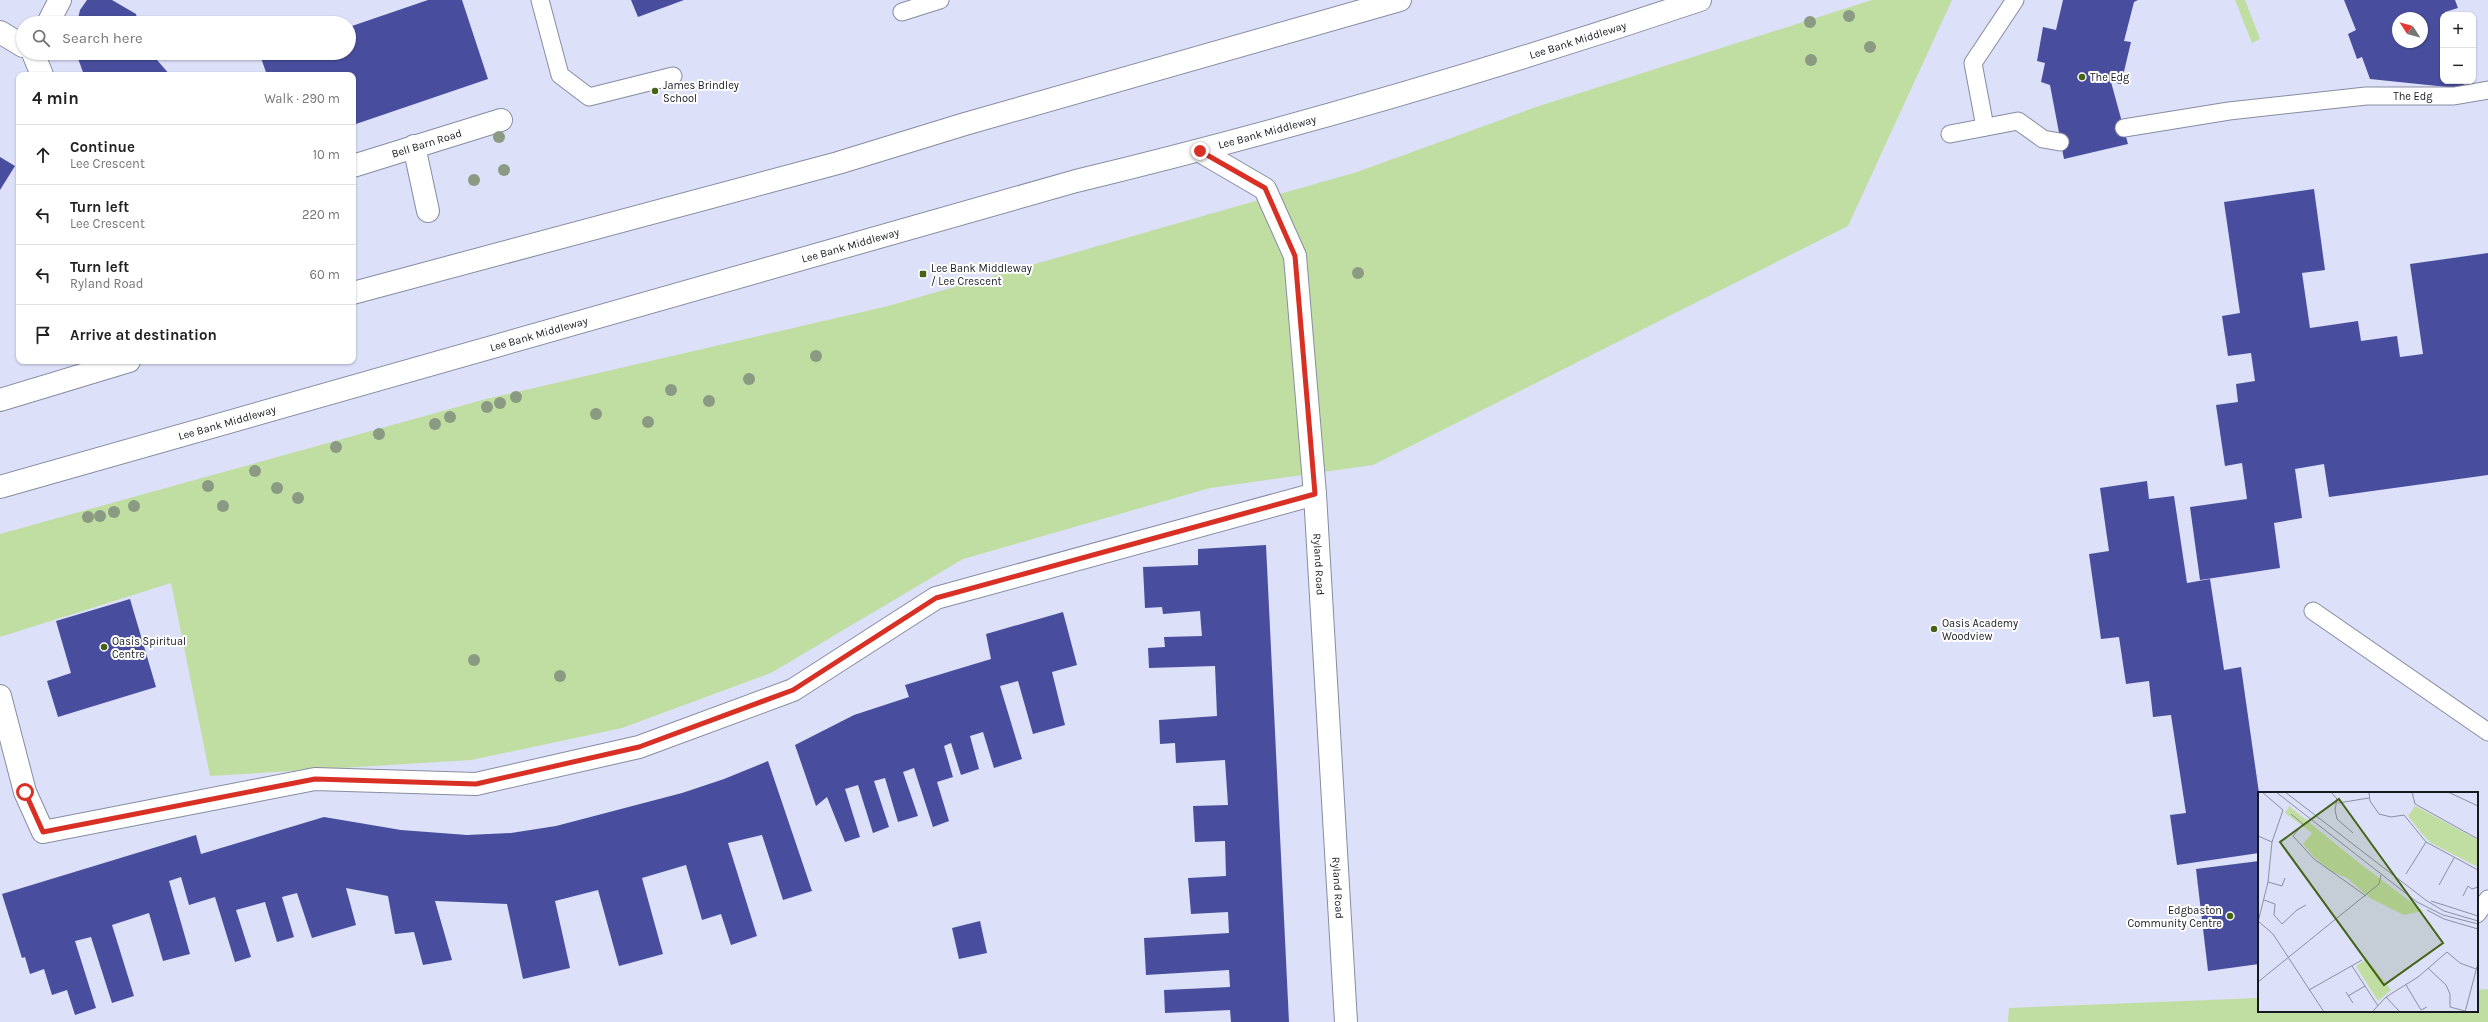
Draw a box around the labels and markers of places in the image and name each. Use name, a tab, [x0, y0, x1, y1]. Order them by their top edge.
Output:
place label: The Edg	[2090, 71, 2130, 84]
marker: The Edg	[2077, 72, 2087, 82]
place label: James Brindley School	[663, 79, 739, 105]
marker: James Brindley School	[650, 86, 660, 96]
place label: Lee Bank Middleway / Lee Crescent	[931, 262, 1032, 288]
marker: Lee Bank Middleway / Lee Crescent	[918, 269, 928, 279]
place label: Oasis Academy Woodview	[1942, 617, 2018, 643]
marker: Oasis Academy Woodview	[1929, 624, 1939, 634]
place label: Oasis Spiritual Centre	[112, 635, 186, 661]
marker: Oasis Spiritual Centre	[99, 642, 109, 652]
place label: Edgbaston Community Centre	[2127, 904, 2222, 930]
marker: Edgbaston Community Centre	[2225, 911, 2235, 921]

